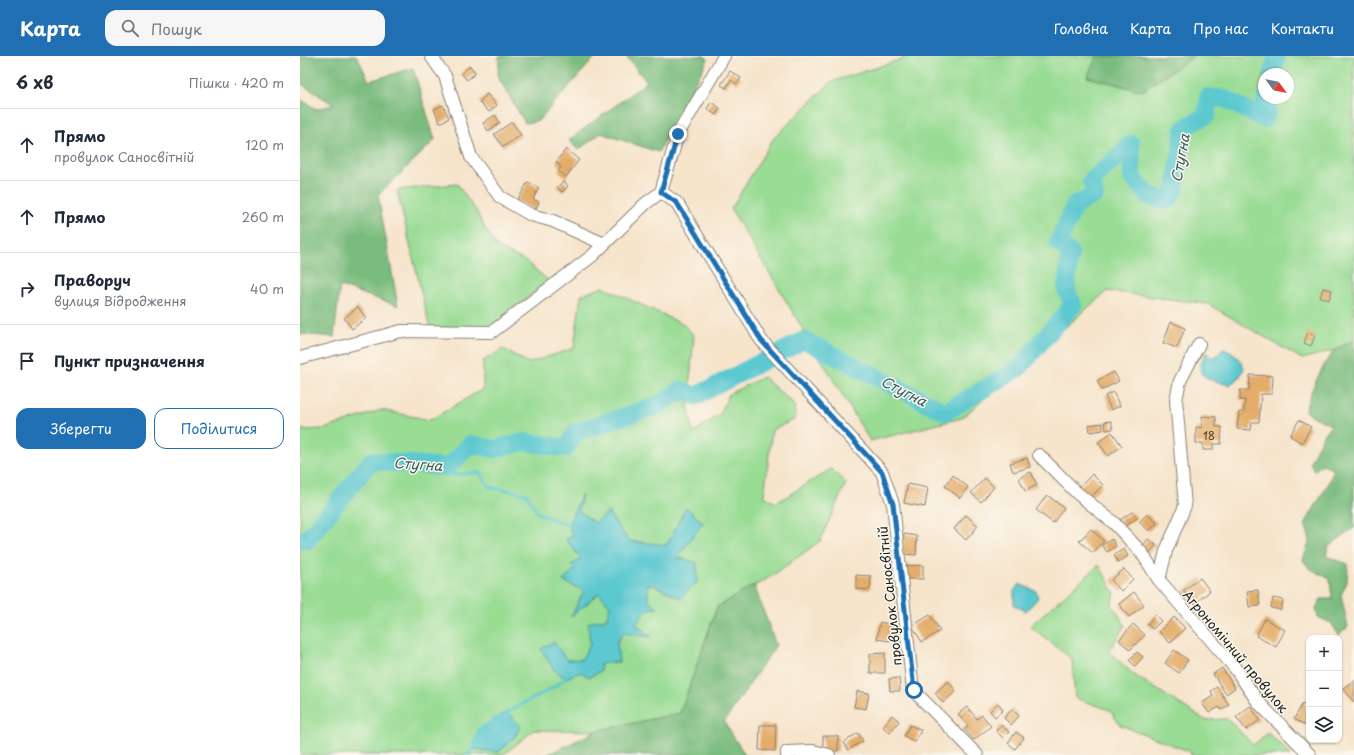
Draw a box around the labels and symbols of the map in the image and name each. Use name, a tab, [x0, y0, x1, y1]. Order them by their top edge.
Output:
north arrow	[1258, 68, 1294, 104]
route end	[669, 125, 687, 143]
water label: Стугна	[1165, 131, 1195, 184]
water label: Стугна	[877, 371, 932, 412]
house number: 18	[1203, 427, 1215, 444]
water label: Стугна	[393, 452, 444, 476]
street label: провулок Саносвітній	[872, 525, 906, 667]
street label: Агрономічний провулок	[1179, 586, 1293, 717]
route start	[905, 681, 923, 699]

